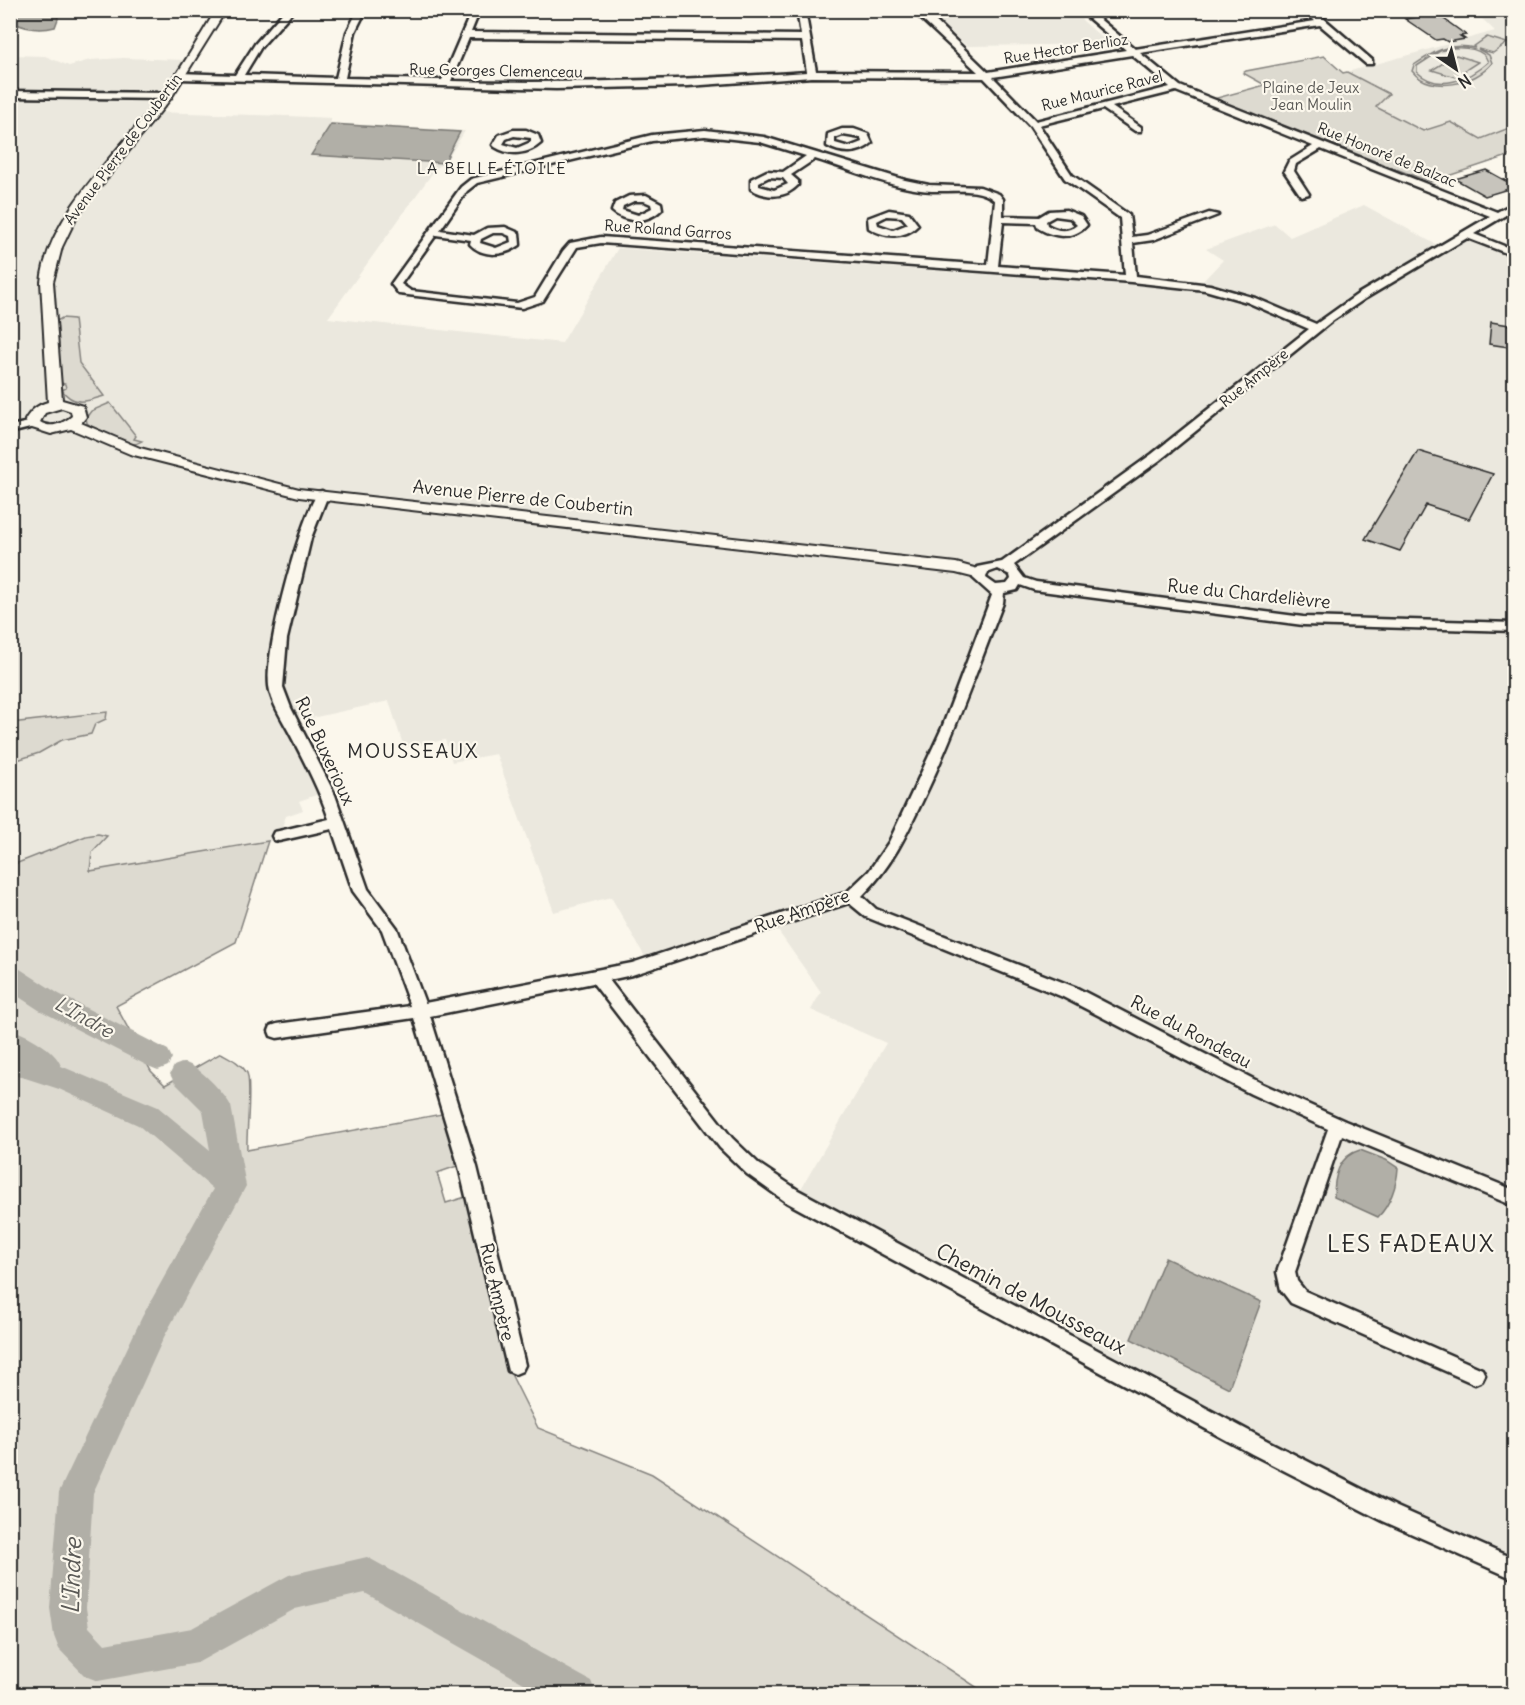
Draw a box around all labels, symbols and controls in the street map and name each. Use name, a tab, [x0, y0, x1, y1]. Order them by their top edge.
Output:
street label: Rue Hector Berlioz	[1002, 29, 1129, 68]
north arrow	[1426, 39, 1486, 99]
street label: Rue Georges Clemenceau	[409, 59, 583, 82]
street label: Rue Maurice Ravel	[1039, 66, 1165, 115]
street label: Avenue Pierre de Coubertin	[59, 69, 186, 228]
text: N	[1454, 70, 1475, 93]
park label: Plaine de Jeux Jean Moulin	[1263, 78, 1360, 114]
street label: Rue Honoré de Balzac	[1315, 118, 1460, 191]
district label: LA BELLE ÉTOILE	[417, 158, 567, 178]
street label: Rue Roland Garros	[604, 216, 732, 243]
street label: Rue Ampère	[1215, 344, 1292, 411]
street label: Avenue Pierre de Coubertin	[412, 474, 634, 521]
street label: Rue du Chardelièvre	[1166, 573, 1332, 614]
street label: Rue Buxerioux	[290, 693, 361, 809]
district label: MOUSSEAUX	[347, 738, 479, 763]
street label: Rue Ampère	[751, 883, 853, 938]
water label: L'Indre	[51, 990, 119, 1043]
street label: Rue du Rondeau	[1127, 990, 1256, 1073]
district label: LES FADEAUX	[1327, 1228, 1495, 1258]
street label: Chemin de Mousseaux	[931, 1237, 1131, 1360]
street label: Rue Ampère	[475, 1241, 520, 1343]
water label: L'Indre	[55, 1535, 87, 1614]

